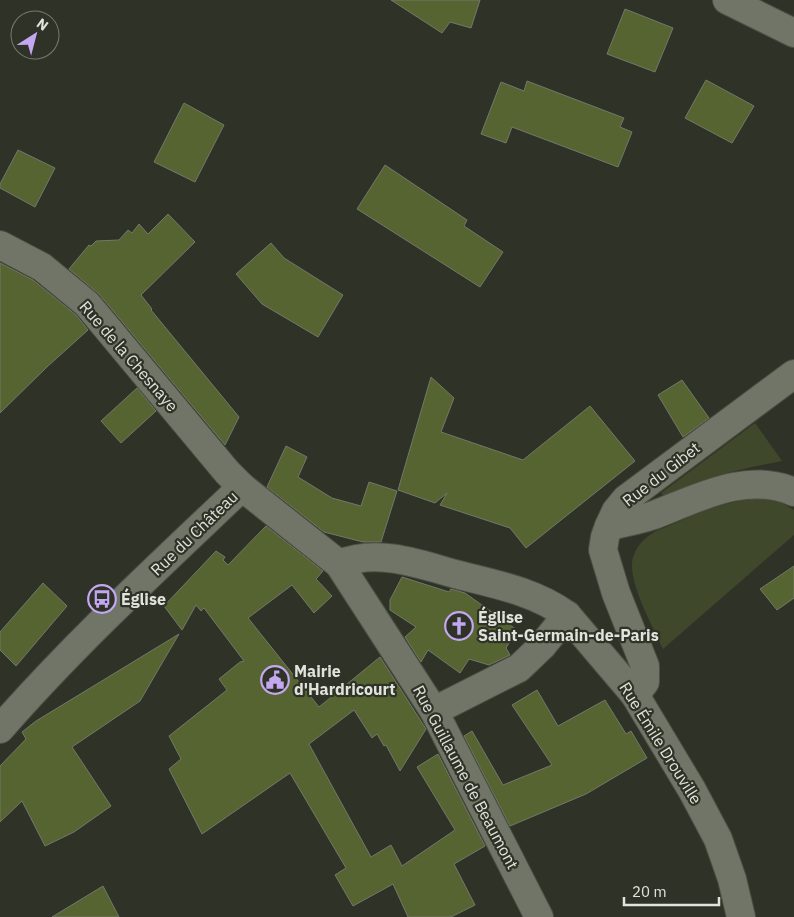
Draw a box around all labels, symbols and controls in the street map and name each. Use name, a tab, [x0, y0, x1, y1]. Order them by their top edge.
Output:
north arrow	[10, 10, 60, 60]
text: N	[33, 14, 52, 35]
street label: Rue de la Chesnaye	[75, 297, 183, 416]
street label: Rue du Gibet	[618, 438, 704, 510]
street label: Rue du Château	[146, 486, 242, 580]
bus stop icon: Église	[87, 584, 117, 614]
place label: Église	[121, 588, 166, 609]
place label: Église Saint-Germain-de-Paris	[478, 606, 659, 645]
church icon: Église Saint-Germain-de-Paris	[444, 611, 474, 641]
place label: Mairie d'Hardricourt	[294, 661, 395, 699]
public building icon: Mairie d'Hardricourt	[260, 665, 290, 695]
street label: Rue Émile Drouville	[615, 678, 708, 808]
street label: Rue Guillaume de Beaumont	[409, 682, 523, 872]
scale bar	[624, 874, 719, 906]
text: 20 m	[632, 882, 667, 901]

